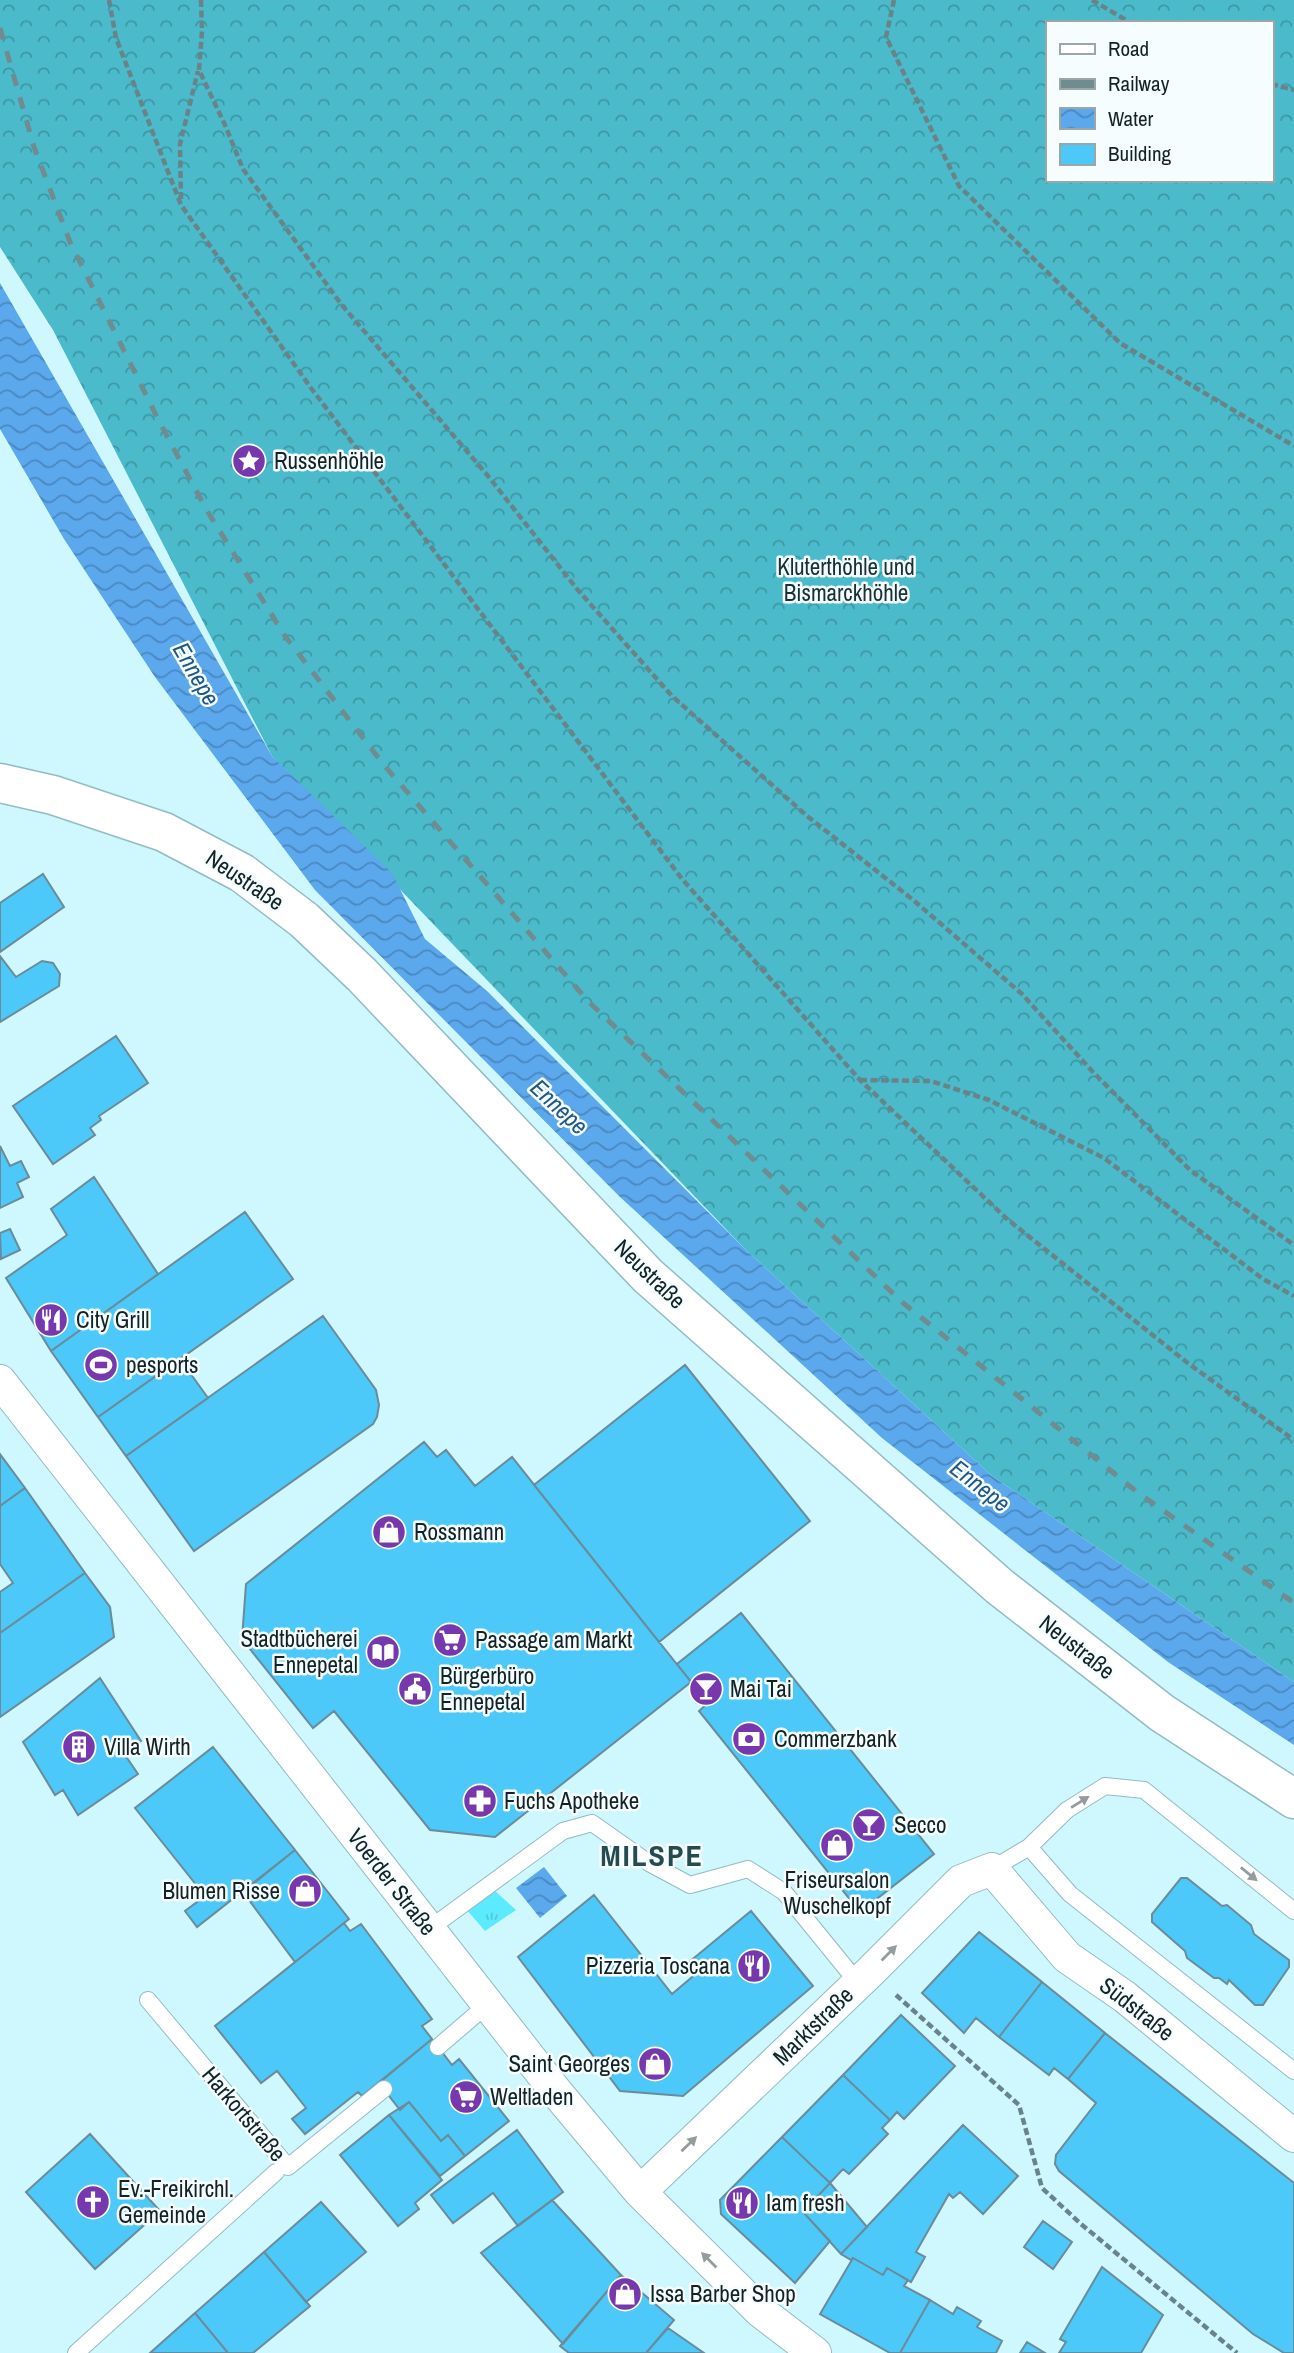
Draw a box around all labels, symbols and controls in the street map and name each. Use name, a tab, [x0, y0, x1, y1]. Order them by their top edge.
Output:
legend	[1046, 21, 1273, 182]
text: Road	[1108, 34, 1149, 63]
text: Railway	[1108, 69, 1170, 98]
text: Water	[1108, 104, 1154, 133]
text: Building	[1108, 139, 1172, 168]
place icon: Russenhöhle	[230, 442, 268, 480]
place label: Russenhöhle	[274, 445, 384, 476]
park label: Kluterthöhle und Bismarckhöhle	[777, 551, 915, 608]
water label: Ennepe	[166, 636, 228, 711]
street label: Neustraße	[200, 842, 290, 917]
water label: Ennepe	[524, 1071, 595, 1141]
street label: Neustraße	[608, 1232, 693, 1315]
restaurant icon: City Grill	[32, 1301, 70, 1339]
place label: City Grill	[76, 1304, 149, 1335]
sports icon: pesports	[82, 1346, 120, 1384]
place label: pesports	[126, 1349, 198, 1380]
water label: Ennepe	[944, 1452, 1017, 1519]
shop icon: Rossmann	[370, 1513, 408, 1551]
place label: Rossmann	[414, 1516, 504, 1547]
street label: Neustraße	[1033, 1607, 1122, 1686]
supermarket icon: Passage am Markt	[431, 1621, 469, 1659]
place label: Stadtbücherei Ennepetal	[241, 1623, 358, 1680]
place label: Passage am Markt	[475, 1624, 632, 1655]
library icon: Stadtbücherei Ennepetal	[364, 1633, 402, 1671]
place label: Bürgerbüro Ennepetal	[440, 1660, 534, 1717]
public building icon: Bürgerbüro Ennepetal	[396, 1670, 434, 1708]
bar icon: Mai Tai	[687, 1670, 725, 1708]
place label: Mai Tai	[730, 1673, 792, 1704]
bank icon: Commerzbank	[730, 1720, 768, 1758]
place label: Commerzbank	[774, 1723, 897, 1754]
building icon: Villa Wirth	[60, 1728, 98, 1766]
place label: Villa Wirth	[104, 1731, 191, 1762]
pharmacy icon: Fuchs Apotheke	[461, 1782, 499, 1820]
place label: Fuchs Apotheke	[504, 1785, 639, 1816]
one-way arrow	[1070, 1796, 1090, 1809]
bar icon: Secco	[850, 1806, 888, 1844]
place label: Secco	[894, 1809, 946, 1840]
street label: Voerder Straße	[341, 1822, 444, 1942]
shop icon: Friseursalon Wuschelkopf	[818, 1826, 856, 1864]
district label: MILSPE	[600, 1835, 704, 1875]
place label: Friseursalon Wuschelkopf	[783, 1864, 892, 1921]
one-way arrow	[1239, 1866, 1257, 1881]
shop icon: Blumen Risse	[286, 1872, 324, 1910]
place label: Blumen Risse	[163, 1875, 280, 1906]
one-way arrow	[880, 1945, 897, 1961]
restaurant icon: Pizzeria Toscana	[735, 1947, 773, 1985]
place label: Pizzeria Toscana	[586, 1950, 731, 1981]
street label: Südstraße	[1093, 1970, 1181, 2048]
street label: Marktstraße	[766, 1980, 860, 2072]
shop icon: Saint Georges	[636, 2045, 674, 2083]
place label: Saint Georges	[508, 2048, 630, 2079]
street label: Harkortstraße	[195, 2060, 293, 2168]
supermarket icon: Weltladen	[447, 2078, 485, 2116]
place label: Weltladen	[490, 2081, 574, 2112]
one-way arrow	[681, 2136, 698, 2153]
place label: Ev.-Freikirchl. Gemeinde	[118, 2173, 234, 2230]
church icon: Ev.-Freikirchl. Gemeinde	[74, 2183, 112, 2221]
restaurant icon: Iam fresh	[723, 2184, 761, 2222]
place label: Iam fresh	[766, 2187, 845, 2218]
one-way arrow	[701, 2252, 717, 2269]
shop icon: Issa Barber Shop	[606, 2275, 644, 2313]
place label: Issa Barber Shop	[650, 2278, 796, 2309]

